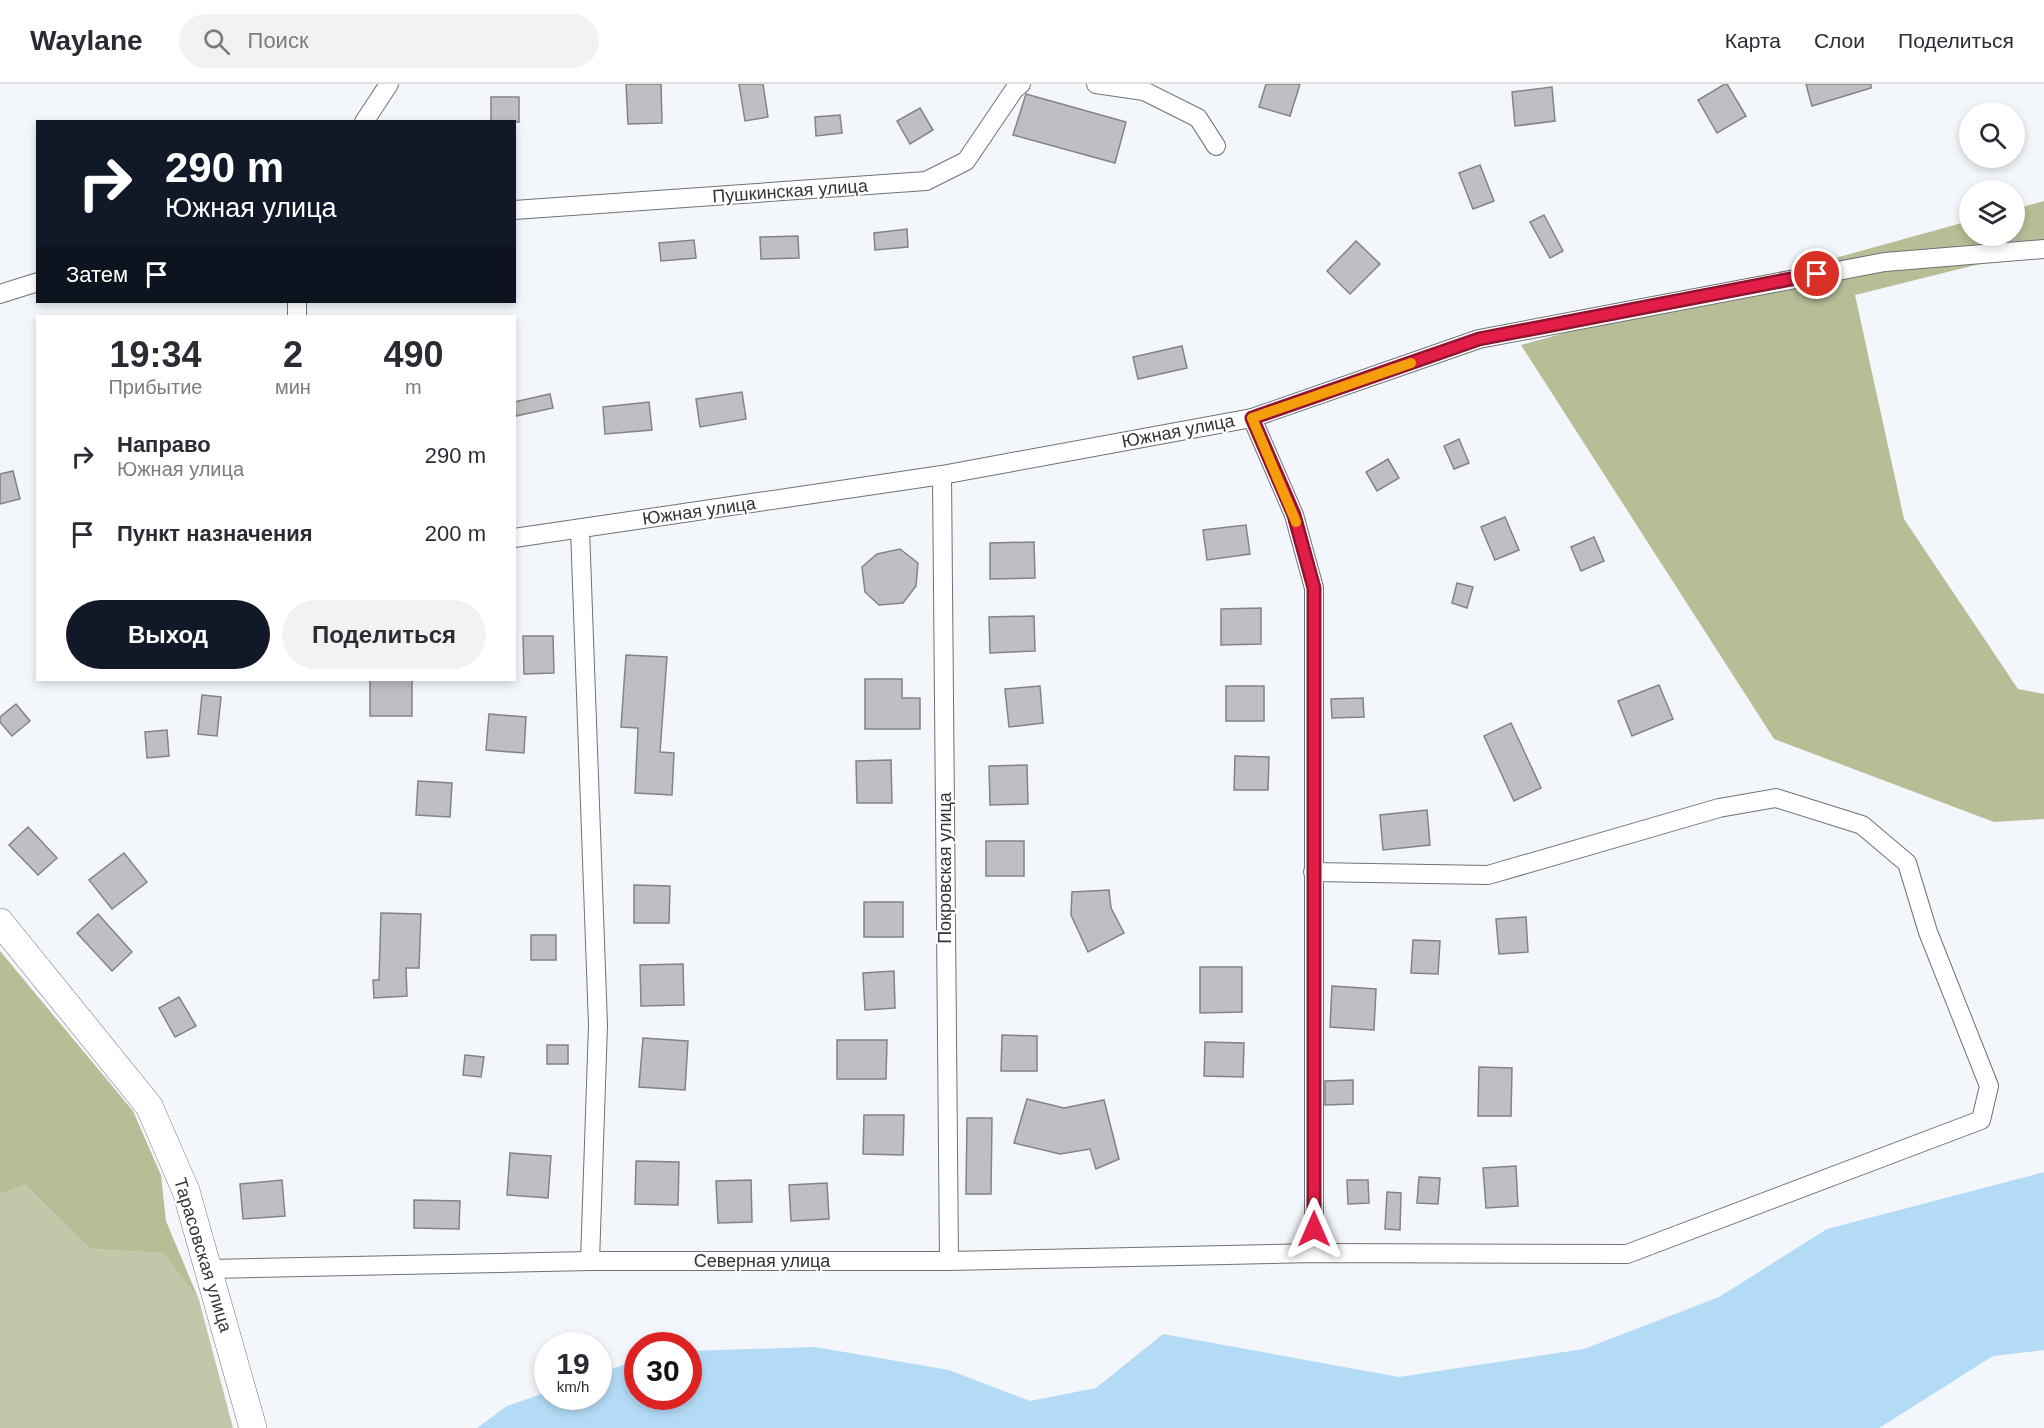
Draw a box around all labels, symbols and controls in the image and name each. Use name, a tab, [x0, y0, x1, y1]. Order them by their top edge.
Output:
search box	[179, 14, 599, 68]
text: Waylane	[30, 25, 143, 56]
icon: search	[200, 25, 233, 58]
text: Поиск	[248, 28, 309, 53]
text: Карта	[1725, 29, 1781, 52]
text: Слои	[1814, 29, 1865, 52]
text: Поделиться	[1898, 29, 2014, 52]
map controls	[1959, 102, 2025, 246]
button: search	[1959, 102, 2025, 168]
icon: right	[66, 144, 144, 222]
text: 290 m	[165, 144, 284, 191]
street label: Пушкинская улица	[712, 176, 869, 206]
button: layers	[1959, 180, 2025, 246]
text: Южная улица	[165, 193, 337, 223]
pin	[1791, 248, 1842, 299]
icon: arrive	[1800, 257, 1833, 290]
icon: arrive	[140, 258, 173, 291]
text: Затем	[66, 262, 128, 287]
text: 19:34	[109, 334, 202, 375]
text: 2	[283, 334, 303, 375]
text: 490	[383, 334, 443, 375]
text: Прибытие	[108, 376, 202, 398]
text: мин	[275, 376, 311, 398]
text: m	[405, 376, 422, 398]
street label: Южная улица	[1120, 410, 1237, 452]
text: Направо	[117, 432, 211, 457]
icon: right	[66, 440, 99, 473]
text: 290 m	[425, 443, 486, 468]
text: Южная улица	[117, 458, 244, 480]
street label: Южная улица	[641, 493, 758, 529]
icon: arrive	[66, 518, 99, 551]
text: Пункт назначения	[117, 521, 313, 546]
text: 200 m	[425, 521, 486, 546]
button: Выход	[66, 600, 270, 669]
button: Поделиться	[282, 600, 486, 669]
street label: Покровская улица	[935, 791, 955, 944]
street label: Тарасовская улица	[170, 1175, 236, 1336]
position arrow	[1282, 1197, 1346, 1261]
street label: Северная улица	[694, 1251, 831, 1271]
speed limit sign: 30	[624, 1332, 702, 1410]
text: 19	[556, 1347, 590, 1380]
text: km/h	[557, 1378, 589, 1395]

